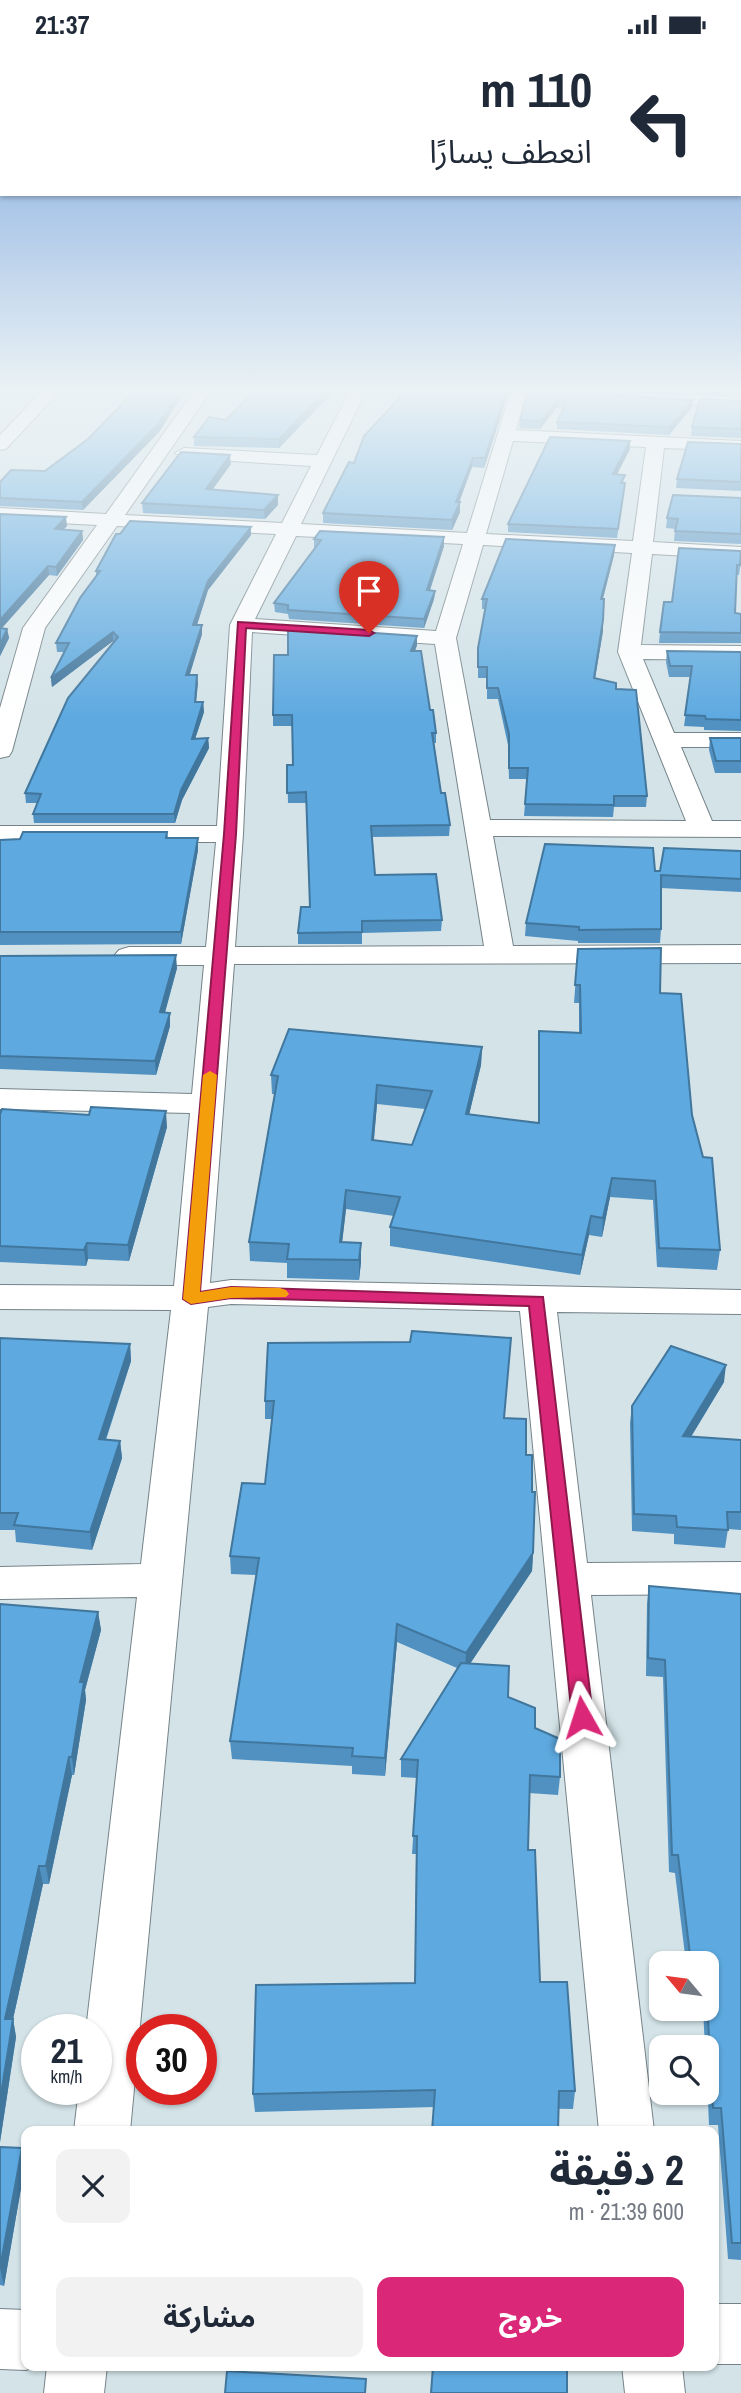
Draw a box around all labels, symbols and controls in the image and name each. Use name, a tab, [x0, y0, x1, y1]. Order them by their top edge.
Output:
text: 21:37	[35, 7, 90, 42]
text: 110 m	[480, 56, 592, 122]
icon: left	[616, 77, 707, 168]
text: انعطف يسارًا	[429, 130, 592, 173]
pin	[339, 561, 399, 633]
icon: arrive	[350, 572, 388, 610]
position arrow	[545, 1680, 619, 1754]
north arrow	[649, 1951, 719, 2021]
map controls	[649, 1951, 719, 2105]
speed limit sign: 30	[126, 2014, 217, 2105]
text: 21	[51, 2027, 82, 2074]
button: search	[649, 2035, 719, 2105]
text: km/h	[51, 2064, 83, 2089]
text: 2 دقيقة	[550, 2142, 684, 2198]
button: close	[56, 2149, 130, 2223]
text: 600 m · 21:39	[569, 2196, 684, 2227]
button: مشاركة	[56, 2277, 363, 2357]
button: خروج	[377, 2277, 684, 2357]

